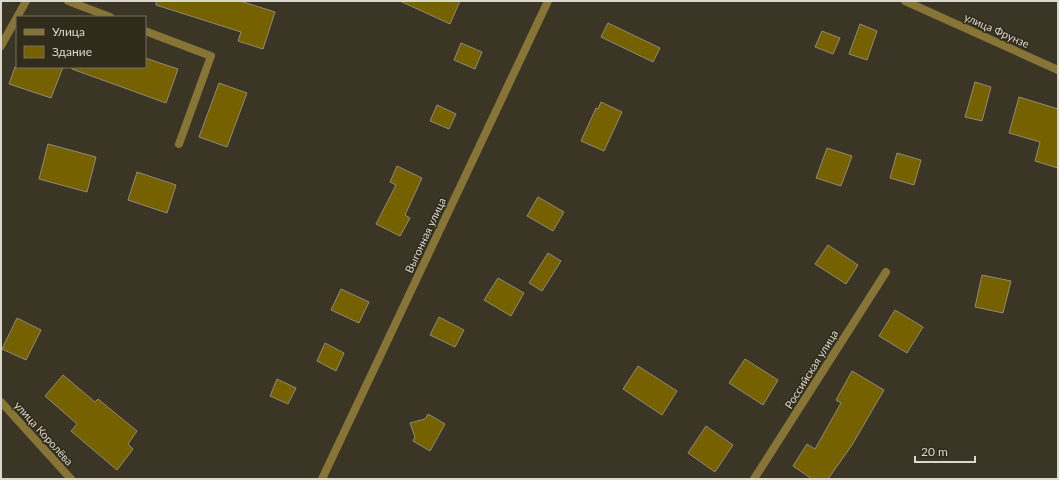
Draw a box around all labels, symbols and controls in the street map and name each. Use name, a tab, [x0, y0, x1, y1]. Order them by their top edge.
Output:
street label: улица Фрунзе	[962, 10, 1032, 50]
legend	[16, 16, 146, 68]
text: Улица	[52, 24, 85, 39]
text: Здание	[52, 44, 92, 59]
street label: Выгонная улица	[402, 195, 448, 275]
street label: Российская улица	[782, 327, 840, 411]
street label: улица Королёва	[12, 398, 76, 468]
scale bar	[915, 438, 975, 464]
text: 20 m	[921, 444, 948, 459]

